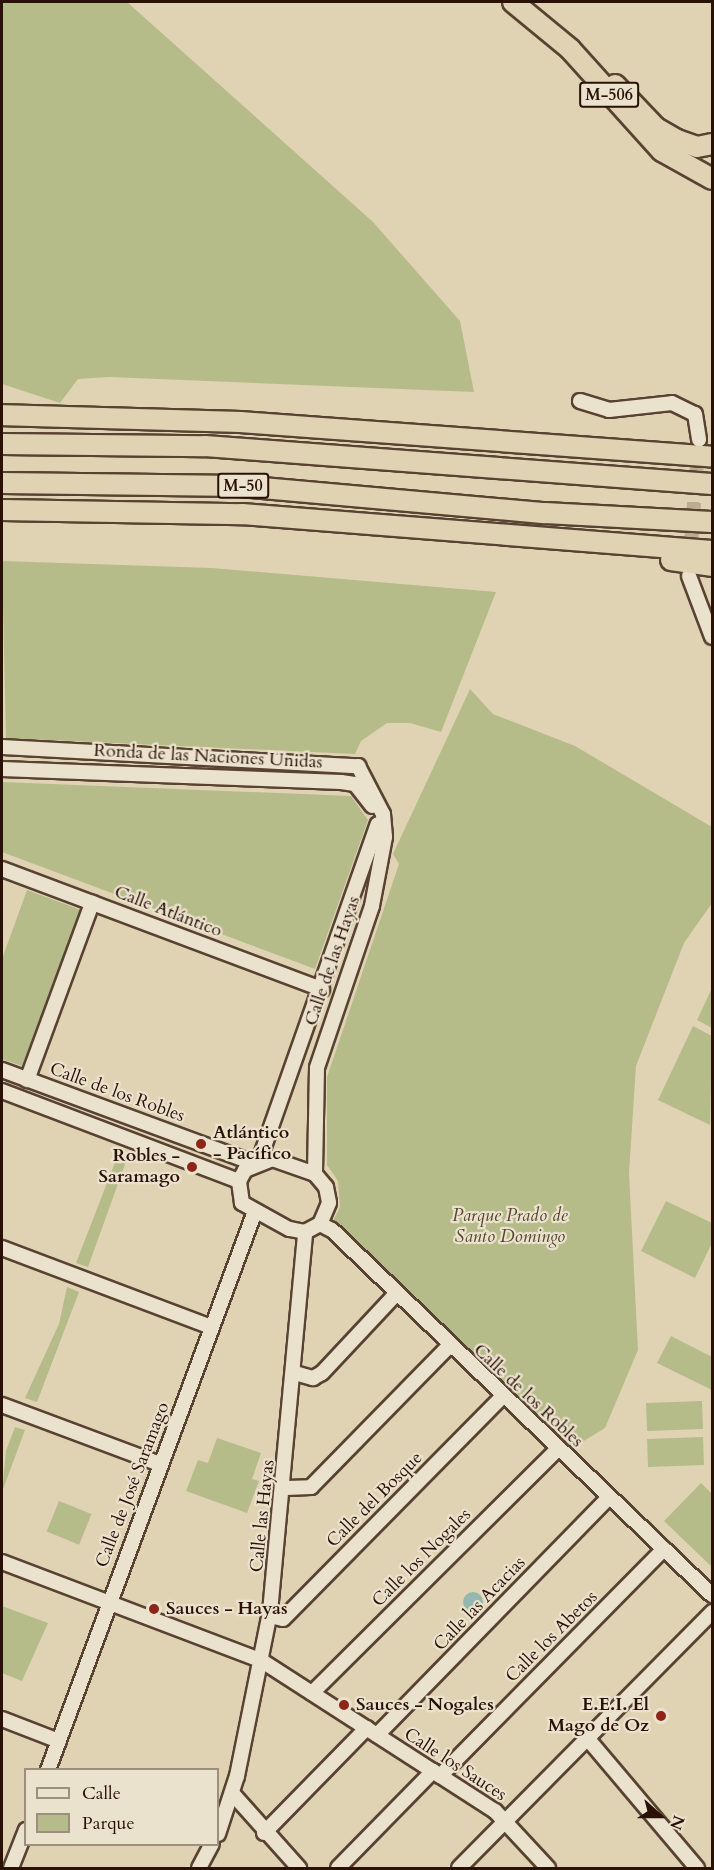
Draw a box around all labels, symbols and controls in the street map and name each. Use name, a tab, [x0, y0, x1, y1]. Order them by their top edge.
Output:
road number: M-506	[579, 82, 639, 108]
road number: M-50	[216, 473, 270, 499]
street label: Ronda de las Naciones Unidas	[93, 740, 323, 774]
street label: Calle Atlántico	[111, 882, 225, 942]
street label: Calle de las Hayas	[301, 893, 365, 1029]
street label: Calle de los Robles	[47, 1059, 187, 1127]
place label: Atlántico - Pacífico	[213, 1123, 291, 1166]
marker: Atlántico - Pacífico	[194, 1137, 208, 1151]
place label: Robles - Saramago	[99, 1146, 180, 1188]
marker: Robles - Saramago	[185, 1160, 199, 1174]
park label: Parque Prado de Santo Domingo	[452, 1206, 568, 1248]
street label: Calle de los Robles	[469, 1340, 587, 1452]
street label: Calle de José Saramago	[92, 1399, 174, 1571]
street label: Calle del Bosque	[323, 1448, 427, 1552]
street label: Calle las Hayas	[246, 1459, 280, 1573]
street label: Calle los Nogales	[368, 1504, 476, 1612]
street label: Calle las Acacias	[430, 1552, 530, 1656]
street label: Calle los Abetos	[502, 1587, 602, 1687]
place label: Sauces - Hayas	[166, 1598, 288, 1620]
marker: Sauces - Hayas	[147, 1602, 161, 1616]
place label: Sauces - Nogales	[356, 1694, 494, 1716]
place label: E.E.I. El Mago de Oz	[548, 1695, 649, 1738]
marker: Sauces - Nogales	[337, 1698, 351, 1712]
marker: E.E.I. El Mago de Oz	[654, 1709, 668, 1723]
street label: Calle los Sauces	[400, 1724, 510, 1806]
legend	[24, 1768, 219, 1846]
text: Calle	[82, 1781, 121, 1806]
north arrow	[630, 1786, 690, 1846]
text: Parque	[82, 1811, 135, 1836]
text: N	[664, 1812, 690, 1833]

